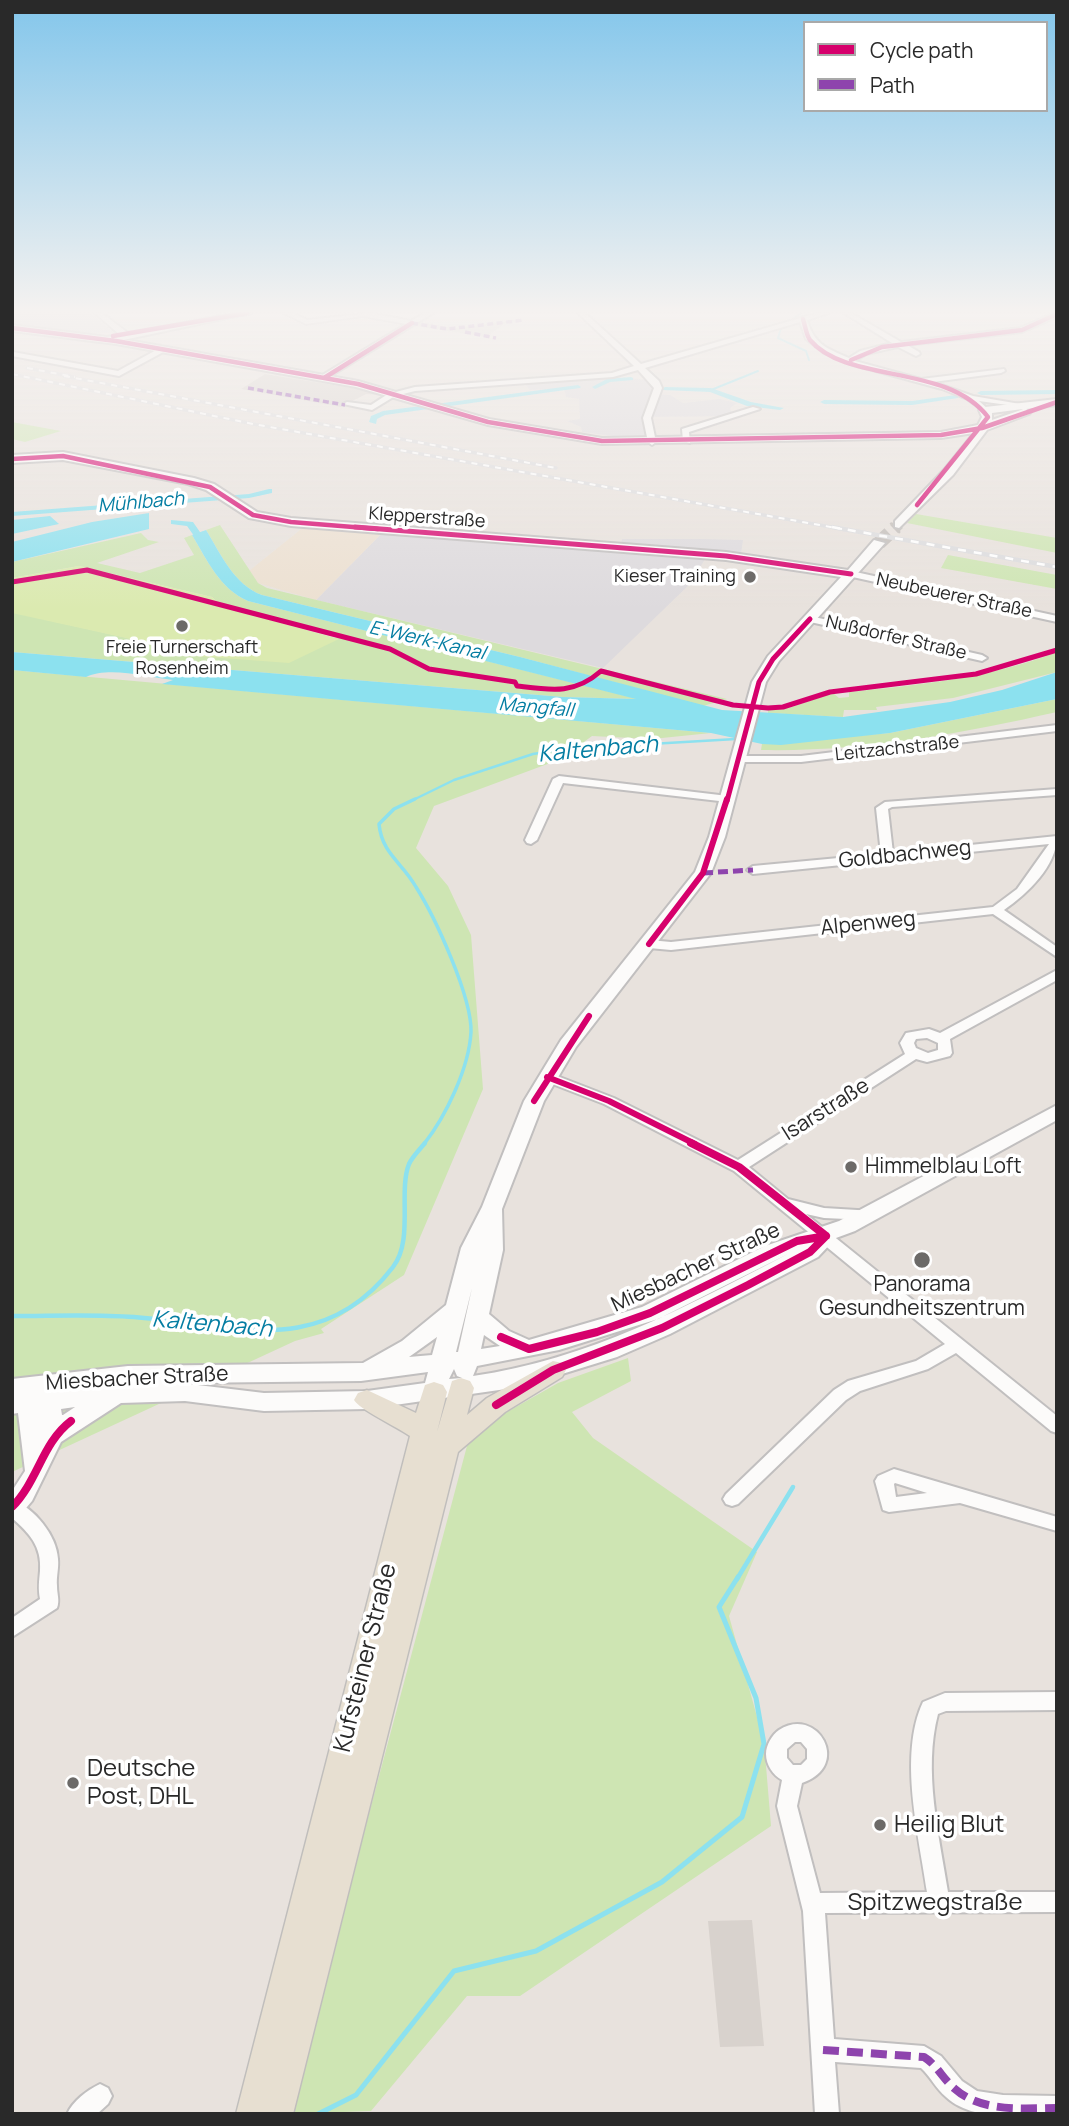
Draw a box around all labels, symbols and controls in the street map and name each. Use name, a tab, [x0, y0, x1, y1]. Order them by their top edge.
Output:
legend	[803, 21, 1048, 112]
text: Cycle path	[870, 36, 973, 64]
text: Path	[870, 71, 915, 99]
water label: Mühlbach	[97, 488, 185, 518]
street label: Klepperstraße	[368, 503, 486, 533]
place label: Kieser Training	[614, 566, 736, 588]
marker: Kieser Training	[742, 569, 758, 585]
street label: Neubeuerer Straße	[874, 569, 1034, 623]
street label: Nußdorfer Straße	[823, 611, 969, 665]
water label: E-Werk-Kanal	[367, 617, 487, 665]
marker: Freie Turnerschaft Rosenheim	[174, 618, 190, 634]
place label: Freie Turnerschaft Rosenheim	[106, 637, 258, 680]
water label: Mangfall	[498, 693, 574, 723]
water label: Kaltenbach	[537, 731, 659, 769]
street label: Leitzachstraße	[834, 732, 960, 766]
street label: Goldbachweg	[837, 836, 973, 874]
street label: Alpenweg	[819, 906, 917, 942]
street label: Isarstraße	[778, 1073, 874, 1147]
place label: Himmelblau Loft	[865, 1154, 1022, 1180]
marker: Himmelblau Loft	[843, 1159, 859, 1175]
street label: Miesbacher Straße	[608, 1218, 784, 1318]
marker: Panorama Gesundheitszentrum	[912, 1250, 932, 1270]
place label: Panorama Gesundheitszentrum	[819, 1272, 1025, 1322]
water label: Kaltenbach	[151, 1306, 273, 1344]
street label: Miesbacher Straße	[45, 1362, 229, 1396]
street label: Kufsteiner Straße	[329, 1561, 403, 1755]
place label: Deutsche Post, DHL	[87, 1755, 195, 1811]
marker: Deutsche Post, DHL	[65, 1775, 81, 1791]
place label: Heilig Blut	[894, 1811, 1004, 1839]
marker: Heilig Blut	[872, 1817, 888, 1833]
street label: Spitzwegstraße	[847, 1889, 1023, 1917]

